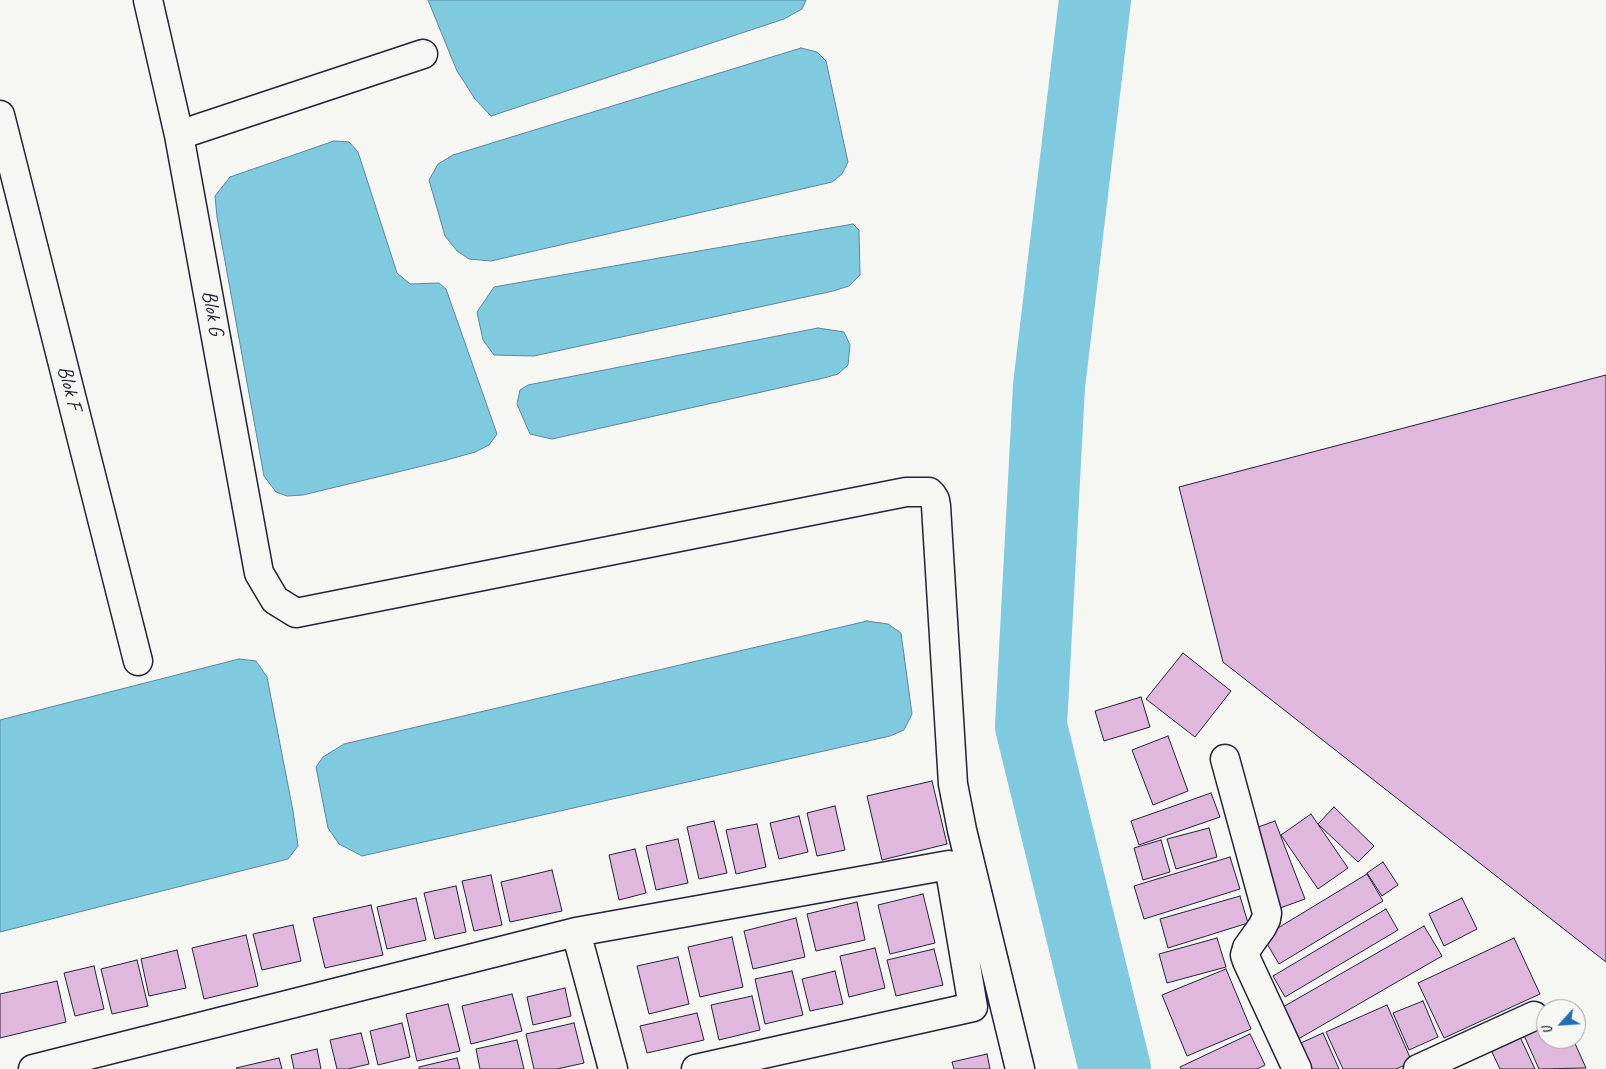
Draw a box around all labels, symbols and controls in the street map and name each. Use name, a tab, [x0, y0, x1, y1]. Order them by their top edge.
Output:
street label: Blok G	[196, 289, 228, 337]
street label: Blok F	[51, 363, 87, 413]
north arrow	[1536, 999, 1586, 1049]
text: U	[1539, 1024, 1557, 1037]

